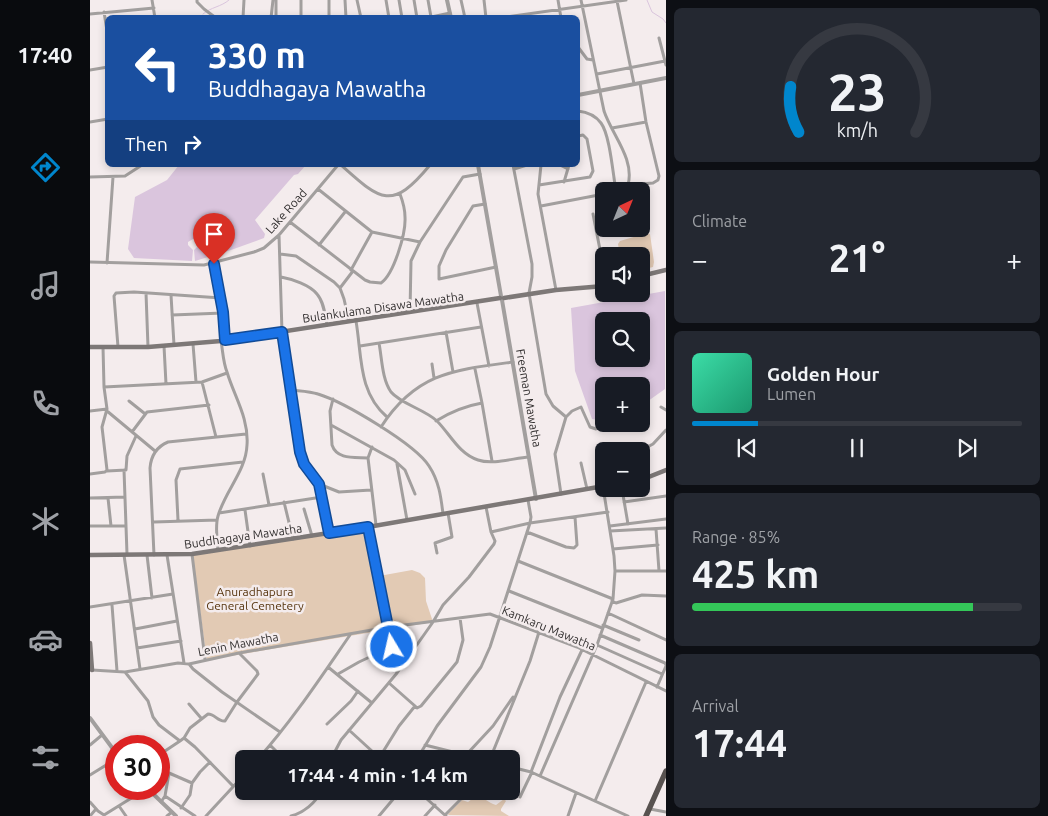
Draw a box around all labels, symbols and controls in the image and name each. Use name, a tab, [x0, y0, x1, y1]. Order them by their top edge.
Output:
icon: left	[125, 35, 190, 100]
text: 330 m	[208, 35, 306, 75]
text: 17:40	[17, 42, 73, 67]
text: 23	[828, 63, 886, 121]
text: Buddhagaya Mawatha	[208, 76, 426, 101]
text: km/h	[836, 120, 878, 140]
icon: right	[178, 130, 206, 158]
text: Then	[125, 133, 168, 155]
icon: directions	[28, 150, 63, 185]
north arrow	[595, 182, 650, 238]
map controls	[595, 182, 650, 497]
street label: Lake Road	[263, 186, 309, 236]
text: Climate	[692, 212, 747, 230]
pin	[193, 213, 235, 264]
icon: arrive	[200, 220, 228, 248]
text: 21°	[829, 237, 885, 279]
text: −	[692, 244, 708, 275]
text: +	[1006, 244, 1022, 275]
button: sound	[595, 247, 650, 302]
icon: music	[28, 268, 63, 303]
street label: Bulankulama Disawa Mawatha	[301, 289, 465, 325]
button: search	[595, 312, 650, 367]
street label: Freeman Mawatha	[514, 348, 544, 448]
text: Golden Hour	[767, 363, 879, 385]
button: +	[595, 377, 650, 432]
text: Lumen	[767, 385, 816, 403]
icon: phone	[28, 386, 63, 421]
icon: previous	[733, 434, 761, 462]
icon: pause	[843, 434, 871, 462]
icon: next	[953, 434, 981, 462]
button: −	[595, 442, 650, 497]
icon: climate	[28, 504, 63, 539]
street label: Buddhagaya Mawatha	[183, 521, 303, 551]
text: Range · 85%	[692, 528, 780, 546]
text: 425 km	[692, 553, 819, 595]
park label: Anuradhapura General Cemetery	[206, 585, 304, 612]
street label: Kamkaru Mawatha	[500, 603, 598, 653]
position arrow	[365, 620, 417, 672]
icon: car	[28, 622, 63, 657]
street label: Lenin Mawatha	[197, 630, 279, 658]
text: Arrival	[692, 697, 739, 715]
text: 17:44	[692, 722, 787, 764]
speed limit sign: 30	[105, 735, 170, 800]
icon: filters	[28, 740, 63, 775]
text: 17:44 · 4 min · 1.4 km	[287, 764, 468, 786]

